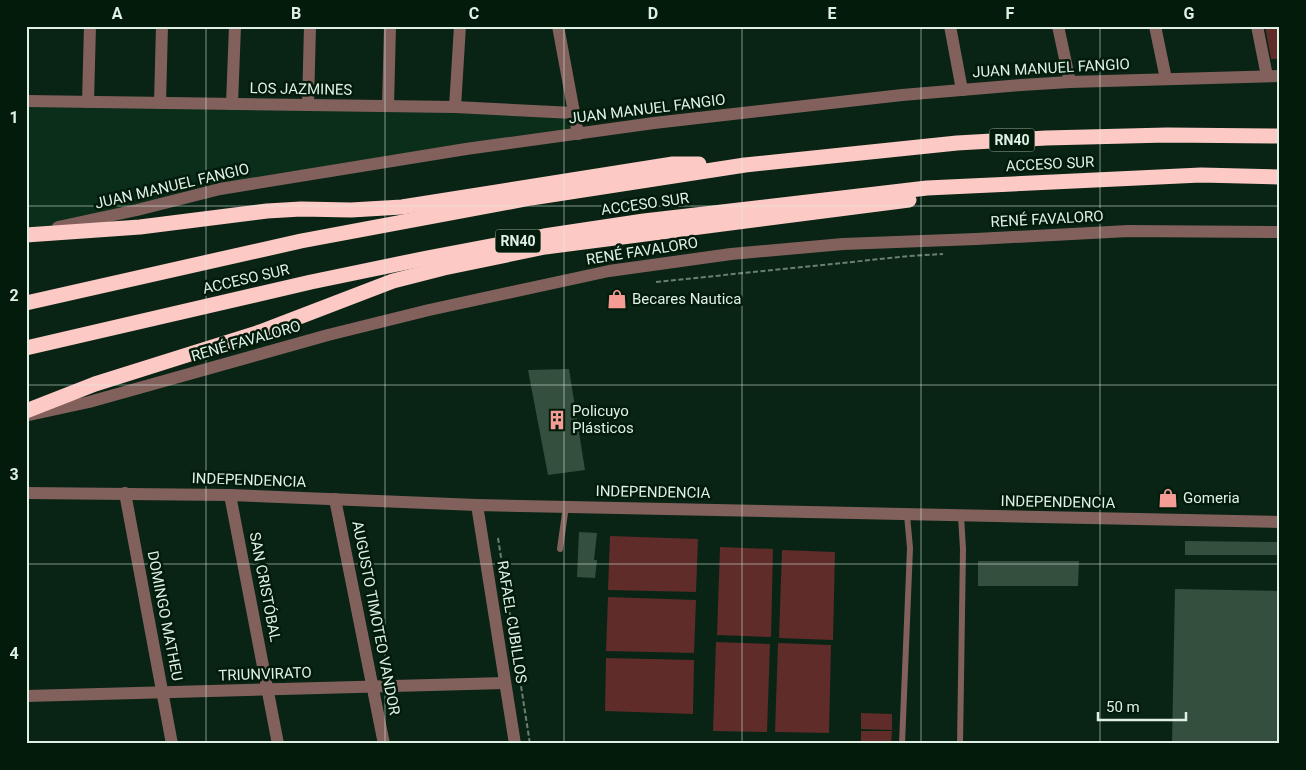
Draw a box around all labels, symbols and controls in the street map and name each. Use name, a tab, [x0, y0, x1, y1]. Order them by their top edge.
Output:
text: A	[112, 4, 123, 23]
text: B	[291, 4, 301, 23]
text: C	[469, 4, 479, 23]
text: D	[648, 4, 658, 23]
text: E	[828, 4, 837, 23]
text: F	[1006, 4, 1015, 23]
text: G	[1184, 4, 1195, 23]
street label: JUAN MANUEL FANGIO	[972, 55, 1130, 81]
street label: LOS JAZMINES	[249, 79, 353, 99]
street label: JUAN MANUEL FANGIO	[568, 90, 726, 128]
text: 1	[9, 108, 19, 127]
road number: RN40	[990, 128, 1034, 152]
street label: ACCESO SUR	[1005, 153, 1095, 175]
street label: JUAN MANUEL FANGIO	[93, 159, 251, 213]
street label: ACCESO SUR	[600, 189, 690, 219]
street label: RENÉ FAVALORO	[990, 207, 1104, 231]
road number: RN40	[496, 230, 540, 252]
street label: RENÉ FAVALORO	[585, 233, 699, 269]
street label: ACCESO SUR	[201, 260, 291, 298]
text: 2	[9, 286, 19, 305]
shop icon: Becares Nautica	[606, 288, 628, 310]
place label: Becares Nautica	[632, 290, 741, 308]
street label: RENÉ FAVALORO	[189, 317, 303, 365]
place label: Policuyo Plásticos	[572, 402, 634, 437]
building icon: Policuyo Plásticos	[546, 409, 568, 431]
text: 3	[9, 465, 19, 484]
street label: INDEPENDENCIA	[191, 469, 307, 491]
street label: INDEPENDENCIA	[596, 482, 711, 502]
shop icon: Gomeria	[1157, 487, 1179, 509]
place label: Gomeria	[1183, 489, 1240, 507]
street label: INDEPENDENCIA	[1001, 492, 1116, 512]
street label: AUGUSTO TIMOTEO VANDOR	[348, 519, 404, 717]
street label: SAN CRISTÓBAL	[246, 531, 284, 643]
street label: DOMINGO MATHEU	[144, 549, 186, 683]
street label: RAFAEL CUBILLOS	[493, 559, 531, 685]
text: 4	[9, 644, 19, 663]
street label: TRIUNVIRATO	[218, 663, 312, 685]
scale bar	[1098, 690, 1186, 722]
text: 50 m	[1106, 698, 1140, 716]

